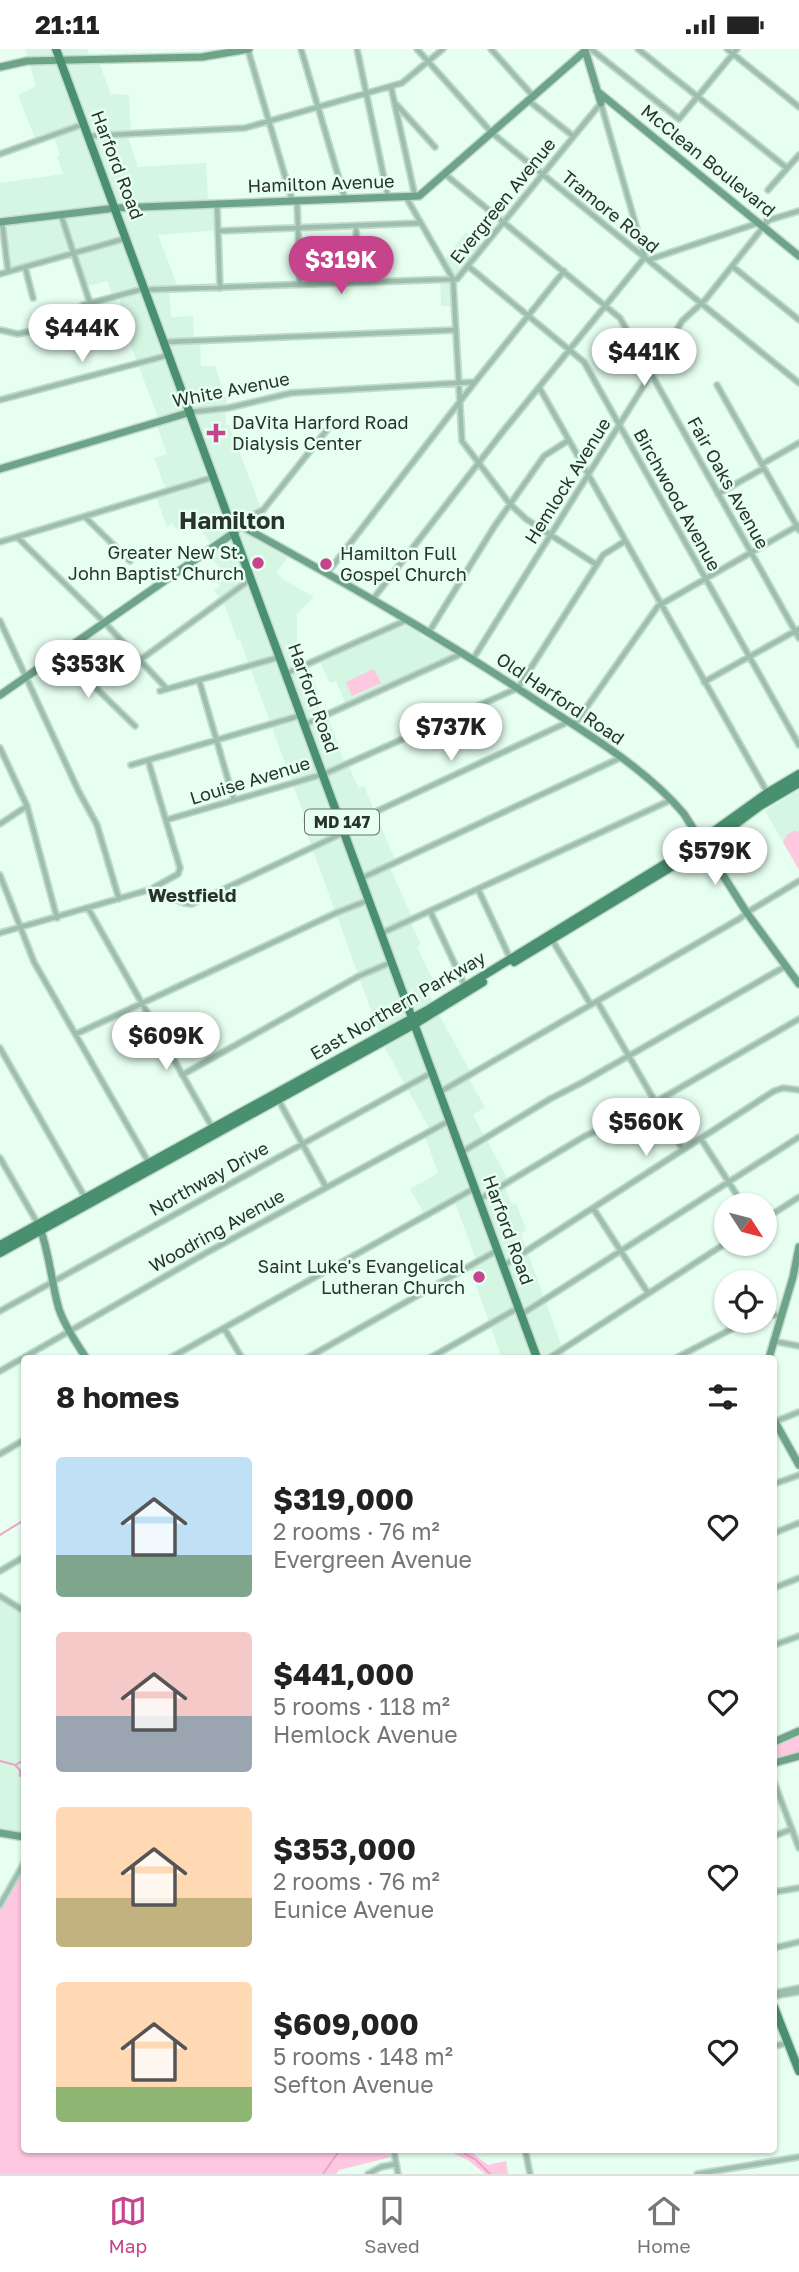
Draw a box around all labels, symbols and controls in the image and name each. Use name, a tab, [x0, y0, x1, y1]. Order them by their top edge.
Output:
text: 21:11	[35, 9, 99, 40]
street label: McClean Boulevard	[637, 99, 780, 221]
street label: Harford Road	[87, 107, 149, 222]
street label: Evergreen Avenue	[445, 133, 560, 268]
street label: Tramore Road	[557, 165, 664, 257]
street label: Hamilton Avenue	[247, 169, 395, 197]
pin: $319K	[292, 237, 390, 296]
text: $319K	[305, 245, 377, 273]
pin: $444K	[33, 305, 131, 364]
text: $444K	[44, 313, 120, 341]
pin: $441K	[595, 329, 693, 388]
text: $441K	[608, 337, 680, 365]
street label: White Avenue	[170, 367, 291, 411]
place label: DaVita Harford Road Dialysis Center	[232, 411, 408, 454]
street label: Fair Oaks Avenue	[683, 412, 774, 553]
street label: Hemlock Avenue	[520, 413, 615, 548]
marker: DaVita Harford Road Dialysis Center	[206, 423, 226, 443]
street label: Birchwood Avenue	[630, 424, 726, 575]
district label: Hamilton	[179, 505, 285, 534]
place label: Greater New St. John Baptist Church	[68, 541, 244, 584]
place label: Hamilton Full Gospel Church	[340, 542, 467, 585]
marker: Greater New St. John Baptist Church	[250, 555, 266, 571]
marker: Hamilton Full Gospel Church	[318, 556, 334, 572]
street label: Harford Road	[284, 640, 344, 755]
pin: $353K	[39, 641, 137, 700]
street label: Old Harford Road	[492, 647, 629, 749]
text: $353K	[51, 649, 125, 677]
pin: $737K	[402, 703, 500, 763]
text: $737K	[415, 712, 487, 740]
street label: Louise Avenue	[187, 751, 313, 809]
road number: MD 147	[305, 809, 379, 835]
pin: $579K	[666, 827, 764, 887]
text: $579K	[678, 836, 752, 864]
district label: Westfield	[148, 883, 236, 906]
street label: East Northern Parkway	[306, 946, 489, 1064]
pin: $609K	[117, 1013, 215, 1072]
text: $609K	[128, 1021, 204, 1049]
pin: $560K	[597, 1099, 695, 1158]
text: $560K	[608, 1107, 684, 1135]
street label: Northway Drive	[145, 1136, 272, 1220]
street label: Harford Road	[479, 1172, 539, 1287]
street label: Woodring Avenue	[145, 1184, 288, 1276]
north arrow	[714, 1193, 777, 1257]
map controls	[714, 1193, 777, 1333]
place label: Saint Luke's Evangelical Lutheran Church	[258, 1255, 465, 1298]
marker: Saint Luke's Evangelical Lutheran Church	[471, 1269, 487, 1285]
button: locate	[714, 1270, 777, 1333]
icon: filters	[704, 1378, 742, 1416]
text: 8 homes	[56, 1379, 180, 1415]
text: $319,000	[273, 1481, 414, 1517]
icon: home	[112, 1485, 196, 1569]
icon: heart	[704, 1508, 742, 1546]
text: 2 rooms · 76 m²	[273, 1517, 440, 1545]
text: Evergreen Avenue	[273, 1545, 472, 1573]
text: $441,000	[273, 1656, 414, 1692]
icon: home	[112, 1660, 196, 1744]
icon: heart	[704, 1683, 742, 1721]
text: 5 rooms · 118 m²	[273, 1692, 450, 1720]
text: Hemlock Avenue	[273, 1720, 458, 1748]
text: $353,000	[273, 1831, 416, 1867]
icon: home	[112, 1835, 196, 1919]
icon: heart	[704, 1858, 742, 1896]
text: 2 rooms · 76 m²	[273, 1867, 440, 1895]
text: Eunice Avenue	[273, 1895, 434, 1923]
text: $609,000	[273, 2006, 419, 2042]
icon: home	[112, 2010, 196, 2094]
icon: heart	[704, 2033, 742, 2071]
text: 5 rooms · 148 m²	[273, 2042, 453, 2070]
text: Sefton Avenue	[273, 2070, 434, 2098]
tab: Map	[109, 2192, 147, 2257]
tab: Saved	[364, 2192, 420, 2257]
tab: Home	[637, 2192, 690, 2257]

